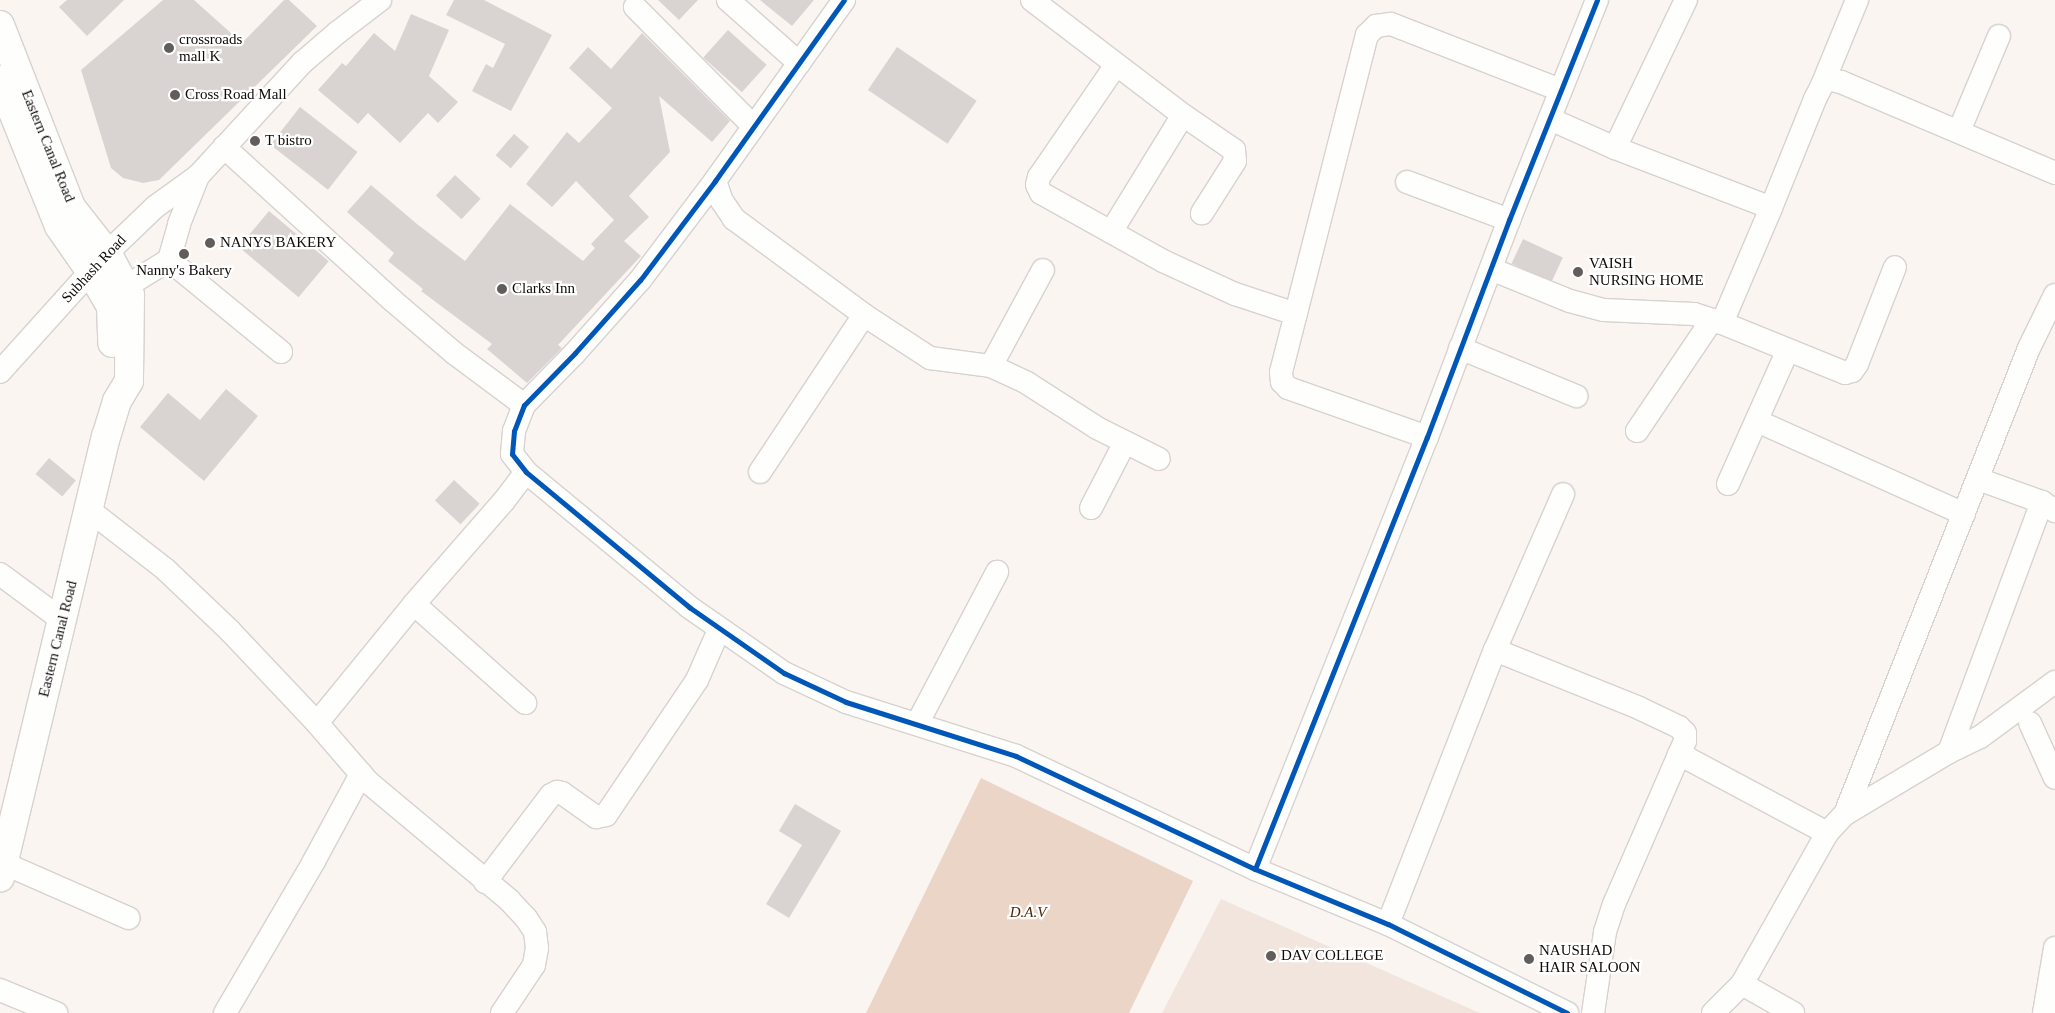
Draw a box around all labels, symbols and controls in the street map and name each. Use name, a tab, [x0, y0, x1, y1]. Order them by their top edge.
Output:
place label: crossroads mall K	[179, 30, 242, 65]
marker: crossroads mall K	[163, 42, 175, 54]
place label: Cross Road Mall	[185, 86, 287, 104]
street label: Eastern Canal Road	[17, 87, 79, 205]
marker: Cross Road Mall	[169, 89, 181, 101]
place label: T bistro	[265, 132, 312, 150]
marker: T bistro	[249, 135, 261, 147]
street label: Subhash Road	[58, 231, 130, 307]
place label: NANYS BAKERY	[220, 234, 336, 252]
marker: NANYS BAKERY	[204, 237, 216, 249]
marker: Nanny's Bakery	[178, 248, 190, 260]
place label: VAISH NURSING HOME	[1589, 254, 1704, 289]
place label: Nanny's Bakery	[136, 262, 232, 280]
marker: VAISH NURSING HOME	[1571, 265, 1585, 279]
place label: Clarks Inn	[512, 280, 575, 298]
marker: Clarks Inn	[496, 283, 508, 295]
street label: Eastern Canal Road	[35, 579, 81, 699]
park label: D.A.V	[1010, 904, 1046, 922]
place label: NAUSHAD HAIR SALOON	[1539, 941, 1640, 976]
place label: DAV COLLEGE	[1281, 947, 1384, 965]
marker: DAV COLLEGE	[1265, 950, 1277, 962]
marker: NAUSHAD HAIR SALOON	[1523, 953, 1535, 965]

